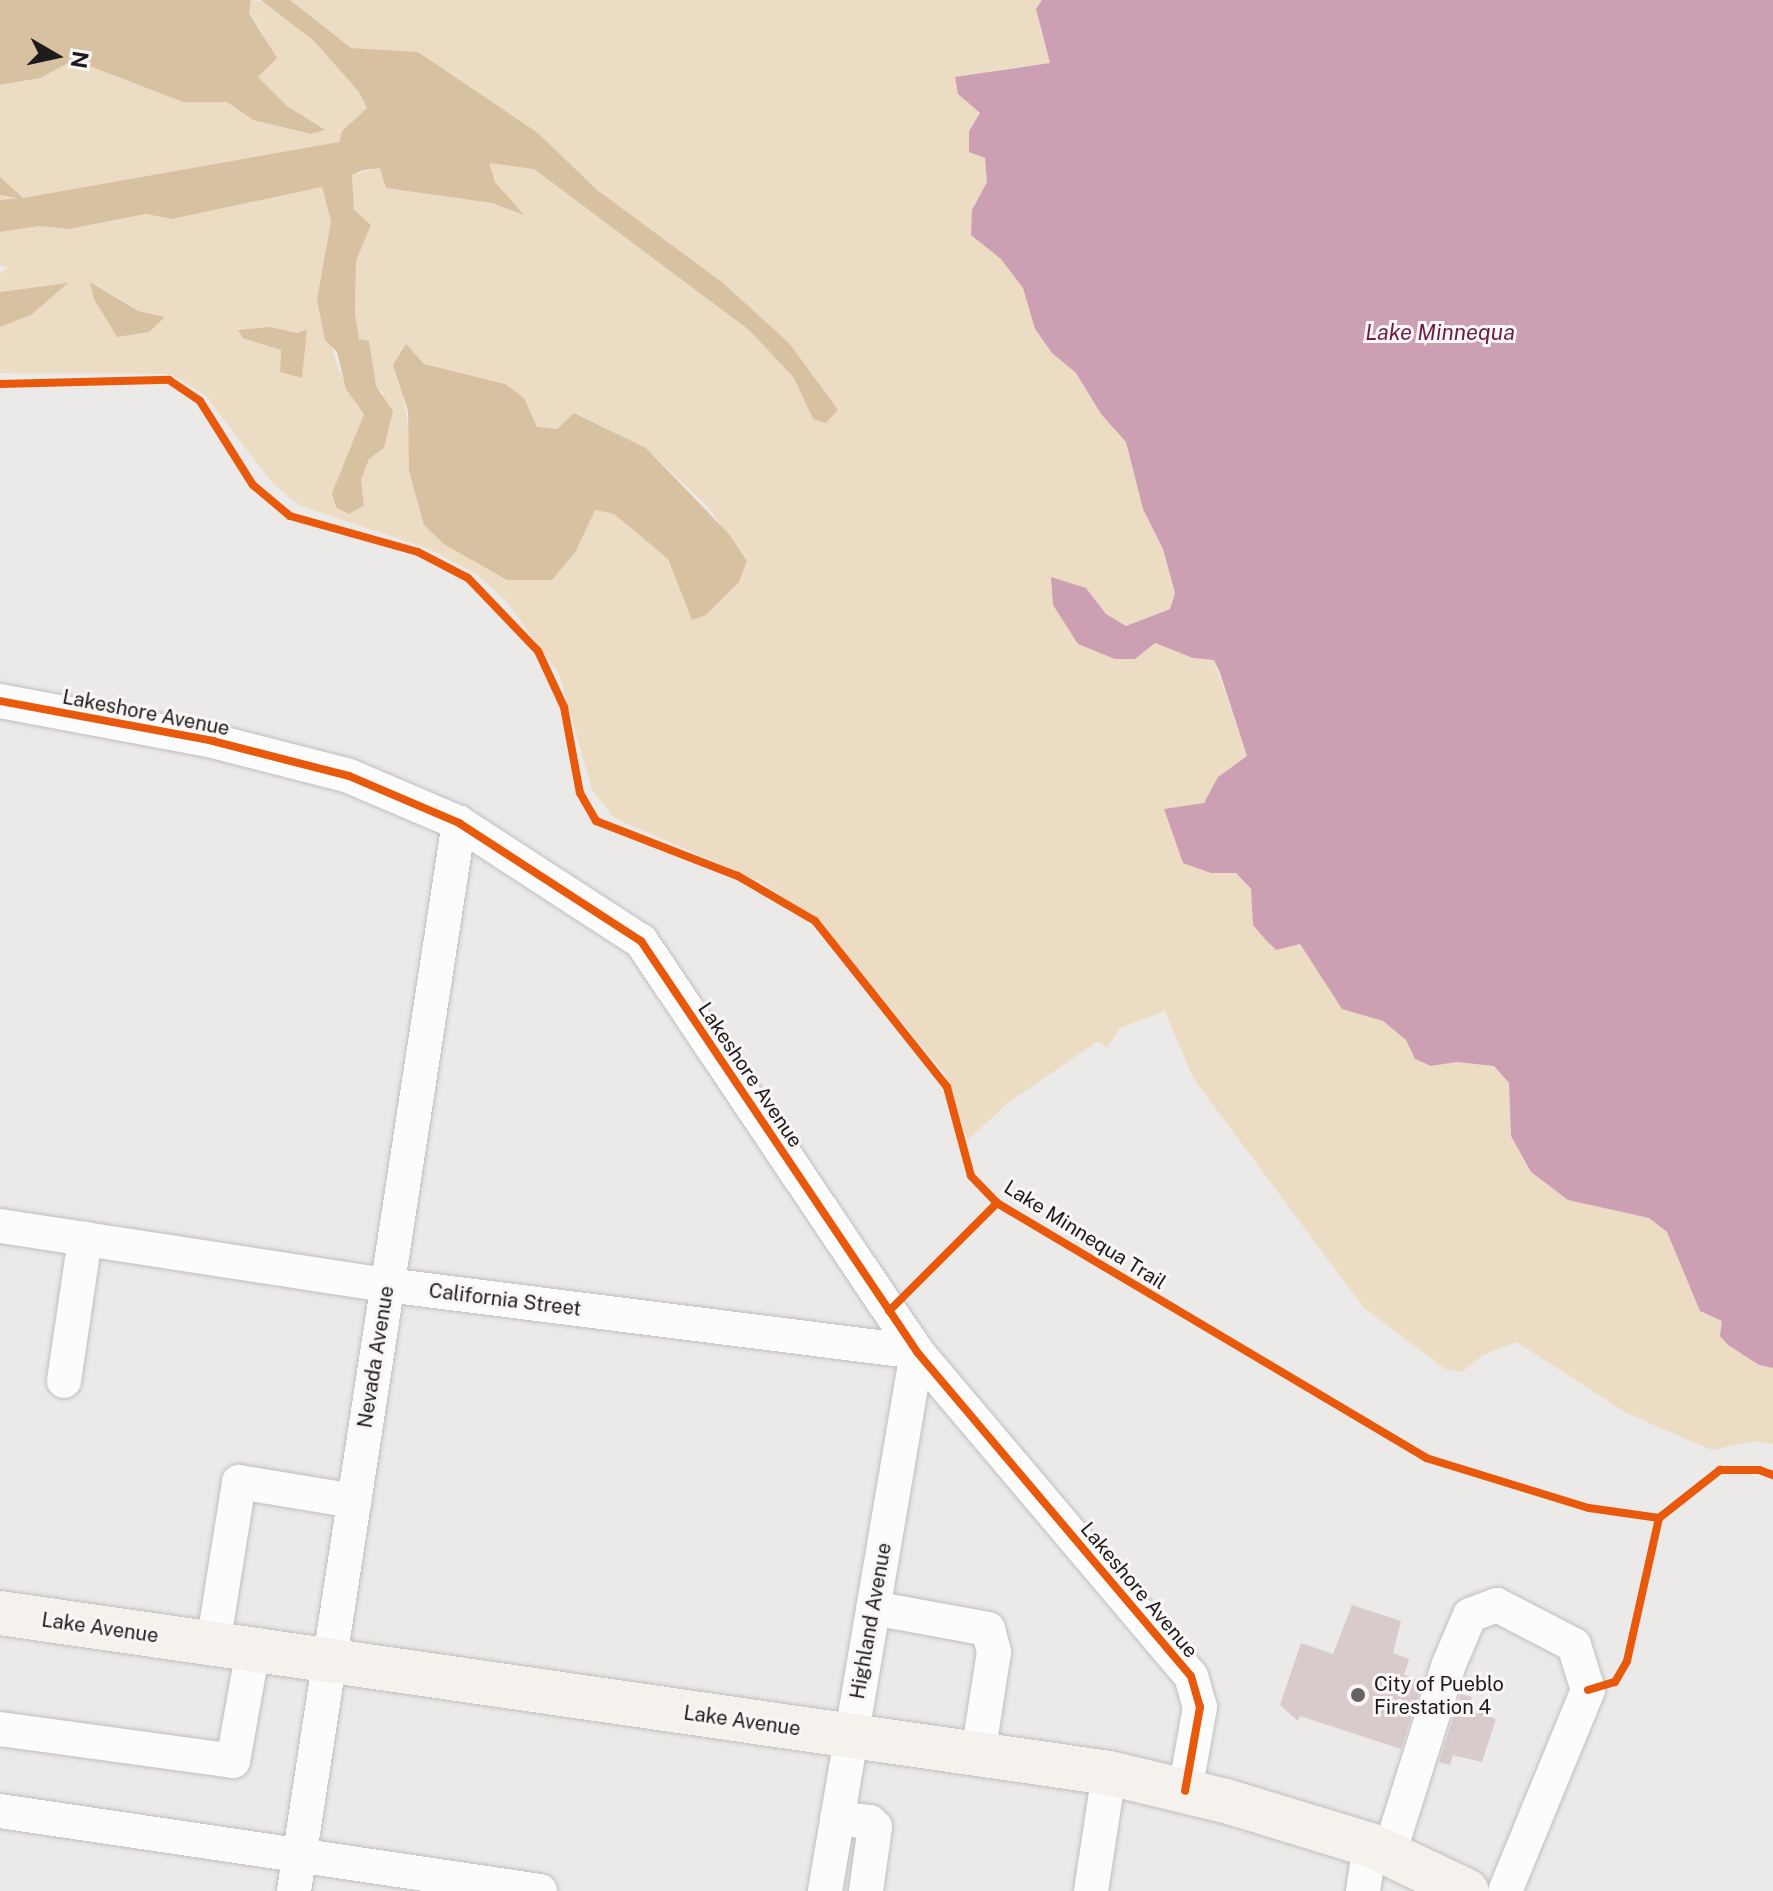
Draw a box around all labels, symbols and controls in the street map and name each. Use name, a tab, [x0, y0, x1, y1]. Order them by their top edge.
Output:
north arrow	[16, 16, 96, 96]
text: N	[66, 49, 94, 70]
water label: Lake Minnequa	[1365, 320, 1515, 346]
street label: Lakeshore Avenue	[60, 685, 232, 741]
street label: Lakeshore Avenue	[693, 998, 807, 1152]
street label: Lake Minnequa Trail	[999, 1175, 1171, 1295]
street label: California Street	[427, 1279, 583, 1321]
street label: Nevada Avenue	[353, 1284, 399, 1430]
street label: Lakeshore Avenue	[1075, 1517, 1203, 1663]
street label: Highland Avenue	[845, 1541, 897, 1701]
street label: Lake Avenue	[40, 1608, 160, 1648]
place label: City of Pueblo Firestation 4	[1374, 1672, 1504, 1719]
marker: City of Pueblo Firestation 4	[1349, 1686, 1367, 1704]
street label: Lake Avenue	[682, 1701, 802, 1741]

